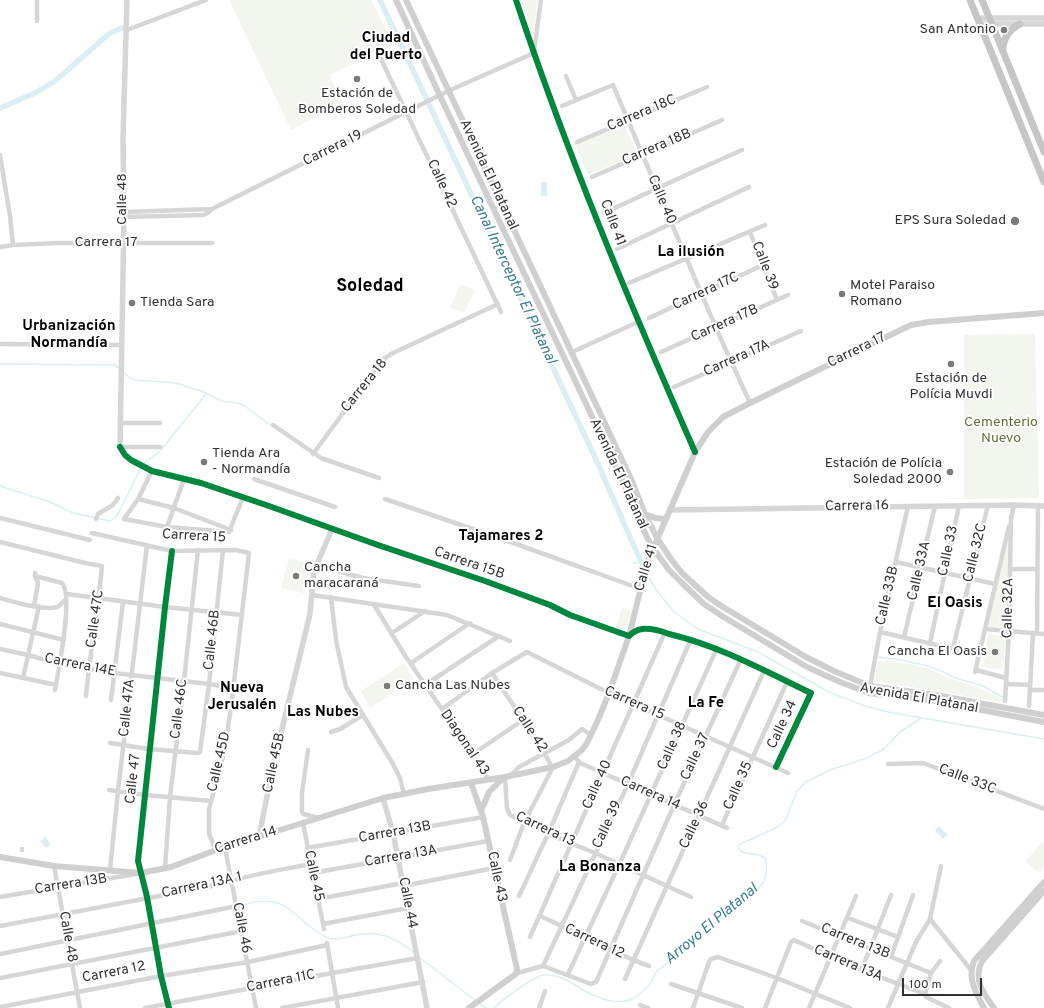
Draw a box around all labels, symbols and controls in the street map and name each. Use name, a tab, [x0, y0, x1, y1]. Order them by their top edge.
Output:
place label: San Antonio	[920, 22, 996, 38]
marker: San Antonio	[999, 25, 1009, 35]
district label: Ciudad del Puerto	[350, 30, 422, 65]
marker: Estación de Bomberos Soledad	[352, 74, 362, 84]
place label: Estación de Bomberos Soledad	[298, 86, 416, 118]
street label: Carrera 18C	[605, 92, 679, 136]
street label: Avenida El Platanal	[455, 117, 521, 233]
street label: Carrera 18B	[620, 126, 694, 170]
street label: Carrera 19	[300, 127, 366, 171]
street label: Calle 42	[422, 157, 460, 211]
street label: Calle 48	[115, 173, 131, 225]
street label: Calle 40	[643, 173, 679, 227]
water label: Canal Interceptor El Platanal	[465, 193, 559, 367]
street label: Calle 41	[595, 197, 629, 249]
place label: EPS Sura Soledad	[895, 213, 1006, 229]
marker: EPS Sura Soledad	[1009, 215, 1021, 227]
street label: Carrera 17	[74, 235, 138, 251]
street label: Calle 39	[747, 239, 781, 293]
district label: La ilusión	[657, 244, 725, 262]
street label: Carrera 17C	[670, 269, 742, 315]
district label: Soledad	[336, 276, 404, 298]
place label: Motel Paraiso Romano	[850, 278, 935, 310]
marker: Motel Paraiso Romano	[837, 289, 847, 299]
place label: Tienda Sara	[140, 295, 214, 311]
marker: Tienda Sara	[127, 298, 137, 308]
street label: Carrera 17B	[689, 302, 761, 346]
district label: Urbanización Normandía	[22, 318, 116, 353]
street label: Carrera 17	[825, 330, 889, 372]
street label: Carrera 17A	[701, 337, 773, 381]
street label: Carrera 18	[338, 356, 392, 416]
marker: Estación de Polícia Muvdi	[946, 359, 956, 369]
place label: Estación de Polícia Muvdi	[910, 371, 992, 404]
park label: Cementerio Nuevo	[964, 415, 1038, 448]
street label: Avenida El Platanal	[585, 416, 651, 532]
place label: Tienda Ara - Normandía	[212, 446, 290, 478]
place label: Estación de Polícia Soledad 2000	[825, 456, 942, 488]
marker: Tienda Ara - Normandía	[199, 457, 209, 467]
marker: Estación de Polícia Soledad 2000	[945, 467, 955, 477]
street label: Carrera 16	[825, 498, 889, 516]
street label: Calle 32C	[961, 522, 991, 584]
street label: Calle 33	[935, 524, 963, 578]
street label: Carrera 15	[161, 527, 227, 547]
district label: Tajamares 2	[458, 528, 544, 546]
street label: Calle 33A	[905, 539, 935, 603]
street label: Calle 41	[632, 542, 662, 594]
street label: Carrera 15B	[431, 544, 507, 584]
place label: Cancha maracaraná	[304, 560, 379, 592]
street label: Calle 33B	[873, 565, 903, 627]
marker: Cancha maracaraná	[291, 571, 301, 581]
street label: Calle 32A	[1000, 577, 1018, 639]
street label: Calle 47C	[84, 589, 108, 649]
district label: El Oasis	[927, 595, 983, 613]
street label: Calle 46B	[201, 609, 225, 671]
place label: Cancha El Oasis	[887, 644, 987, 660]
marker: Cancha El Oasis	[990, 647, 1000, 657]
street label: Carrera 14E	[43, 651, 117, 681]
street label: Calle 47A	[117, 678, 139, 738]
street label: Calle 46C	[168, 678, 192, 740]
place label: Cancha Las Nubes	[395, 678, 510, 694]
district label: Nueva Jerusalén	[207, 680, 277, 715]
street label: Avenida El Platanal	[858, 680, 980, 718]
marker: Cancha Las Nubes	[382, 681, 392, 691]
street label: Carrera 15	[601, 683, 667, 725]
district label: La Fe	[688, 695, 724, 713]
street label: Calle 34	[764, 698, 802, 752]
district label: Las Nubes	[287, 704, 359, 722]
street label: Calle 42	[508, 704, 550, 756]
street label: Diagonal 43	[436, 707, 492, 779]
street label: Calle 38	[655, 719, 691, 773]
street label: Calle 45D	[205, 730, 235, 794]
street label: Calle 45B	[260, 731, 290, 795]
street label: Calle 37	[678, 731, 714, 783]
street label: Calle 47	[123, 753, 145, 805]
street label: Calle 40	[580, 758, 616, 812]
street label: Calle 35	[721, 759, 757, 813]
street label: Calle 33C	[936, 761, 998, 799]
street label: Carrera 14	[617, 773, 683, 815]
street label: Calle 39	[590, 798, 626, 852]
street label: Calle 36	[677, 798, 713, 852]
street label: Carrera 13	[512, 809, 578, 851]
street label: Carrera 13B	[357, 818, 433, 848]
street label: Carrera 14	[213, 824, 279, 858]
street label: Carrera 13A	[363, 842, 439, 872]
street label: Calle 45	[299, 849, 327, 903]
street label: Calle 43	[482, 850, 510, 904]
district label: La Bonanza	[559, 859, 641, 877]
street label: Carrera 13A 1	[160, 869, 244, 903]
street label: Carrera 13B	[33, 871, 109, 899]
street label: Calle 44	[394, 876, 420, 930]
water label: Arroyo El Platanal	[662, 881, 762, 969]
street label: Calle 46	[228, 901, 254, 955]
street label: Calle 48	[54, 910, 80, 964]
street label: Carrera 13B	[818, 920, 892, 964]
street label: Carrera 12	[561, 921, 627, 963]
street label: Carrera 13A	[811, 942, 885, 986]
street label: Carrera 12	[81, 959, 147, 987]
street label: Carrera 11C	[245, 967, 317, 997]
scale bar	[904, 970, 984, 996]
text: 100 m	[909, 977, 942, 993]

